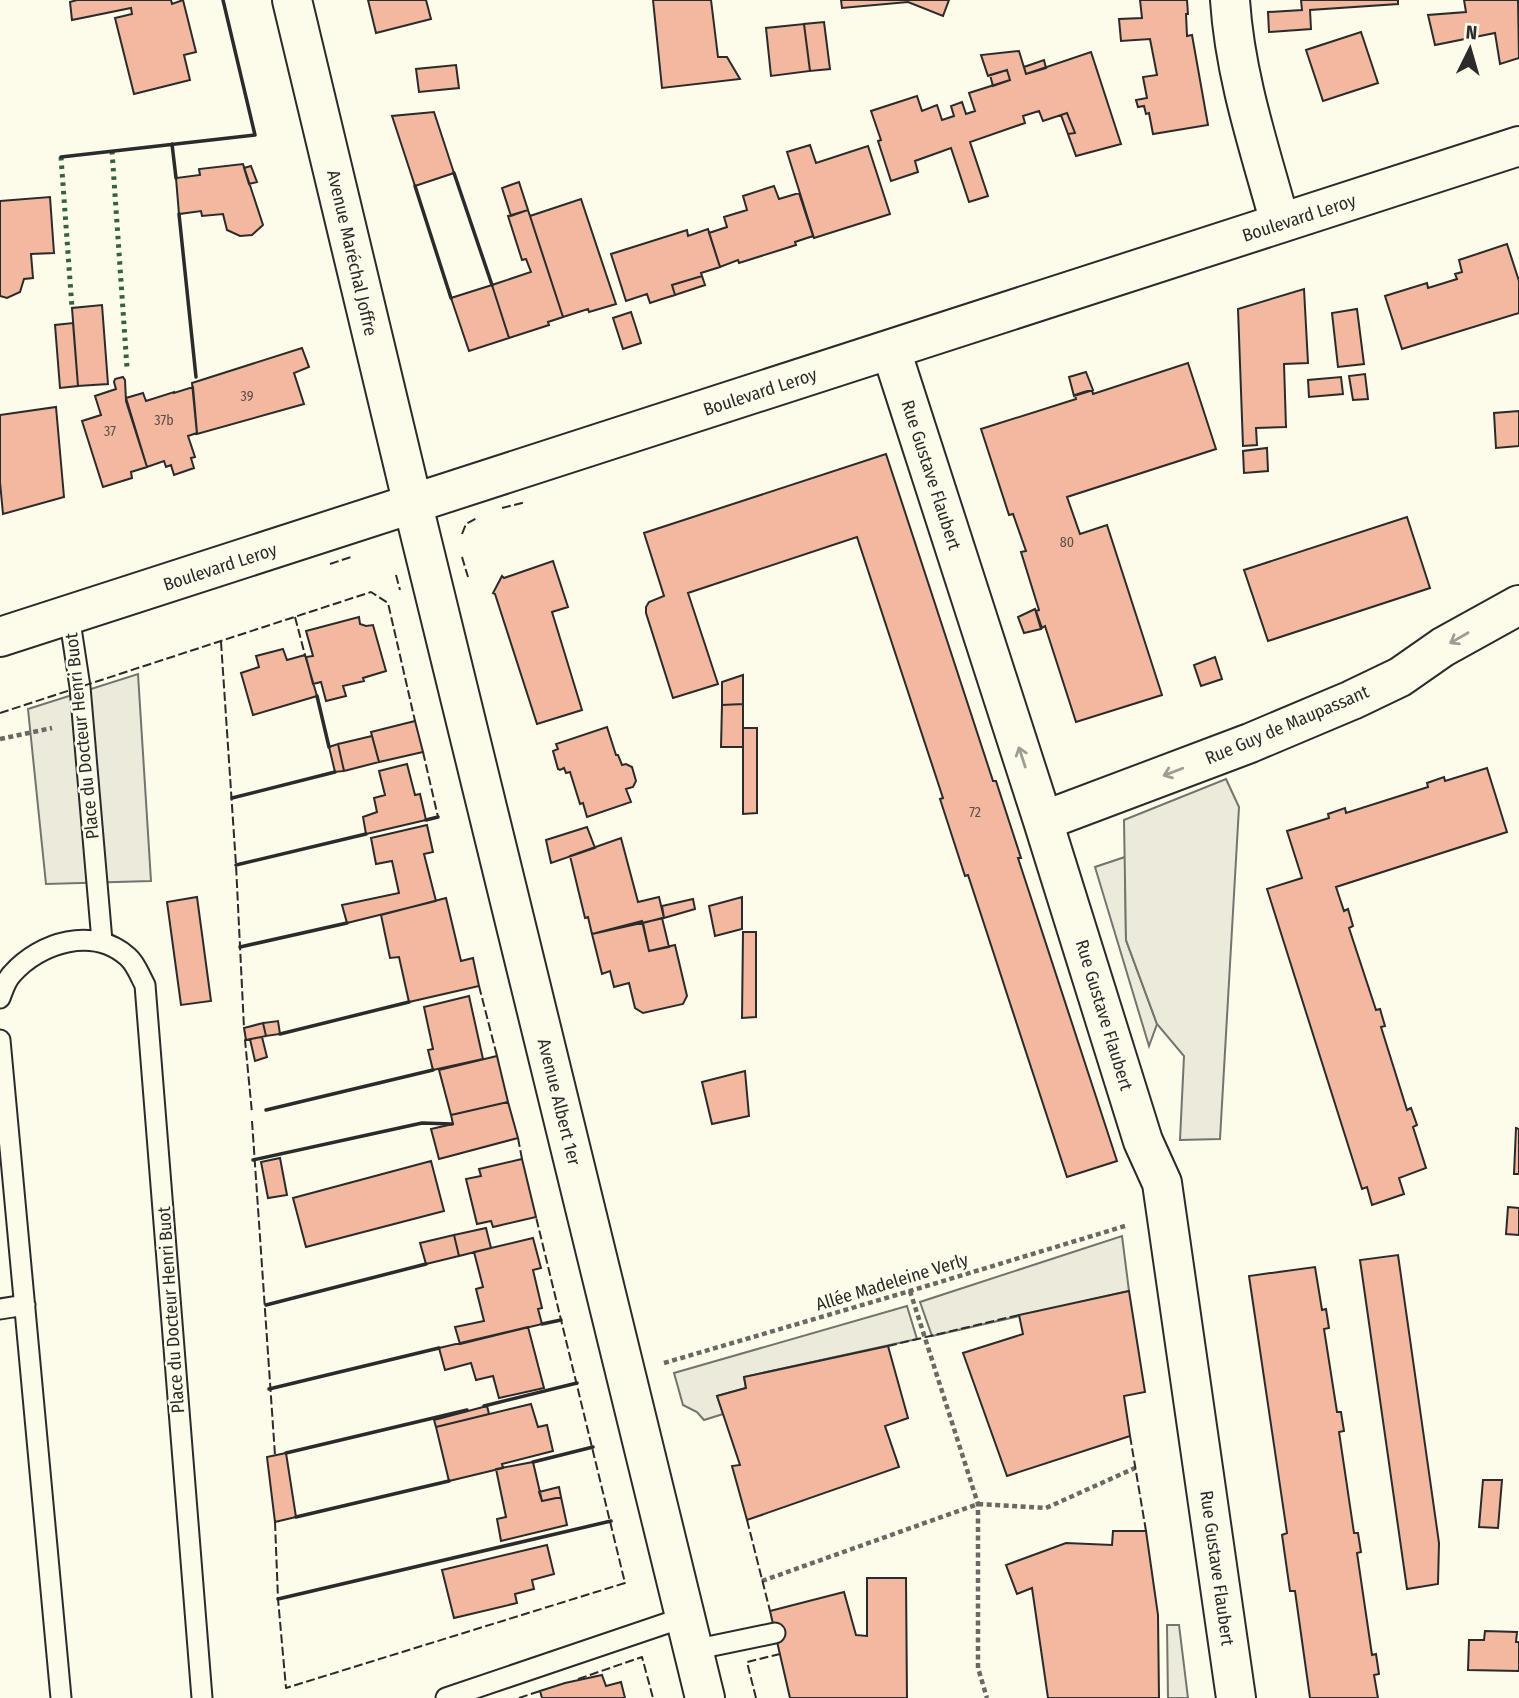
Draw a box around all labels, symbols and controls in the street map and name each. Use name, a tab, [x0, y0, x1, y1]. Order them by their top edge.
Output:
north arrow	[1435, 14, 1505, 84]
text: N	[1465, 21, 1478, 45]
street label: Avenue Maréchal Joffre	[322, 168, 382, 338]
street label: Boulevard Leroy	[1239, 189, 1359, 247]
street label: Boulevard Leroy	[700, 363, 820, 421]
house number: 39	[241, 388, 254, 405]
street label: Rue Gustave Flaubert	[896, 397, 966, 553]
house number: 37b	[154, 412, 174, 429]
house number: 37	[104, 423, 116, 440]
house number: 80	[1060, 534, 1074, 551]
street label: Boulevard Leroy	[160, 538, 280, 596]
one-way arrow	[1449, 631, 1469, 645]
street label: Place du Docteur Henri Buot	[60, 632, 104, 840]
street label: Rue Guy de Maupassant	[1202, 681, 1372, 769]
one-way arrow	[1015, 746, 1027, 768]
one-way arrow	[1162, 767, 1184, 780]
house number: 72	[969, 804, 981, 821]
street label: Rue Gustave Flaubert	[1071, 937, 1137, 1093]
street label: Avenue Albert 1er	[533, 1036, 586, 1168]
street label: Place du Docteur Henri Buot	[153, 1206, 189, 1414]
street label: Allée Madeleine Verly	[813, 1248, 971, 1316]
street label: Rue Gustave Flaubert	[1195, 1489, 1239, 1647]

